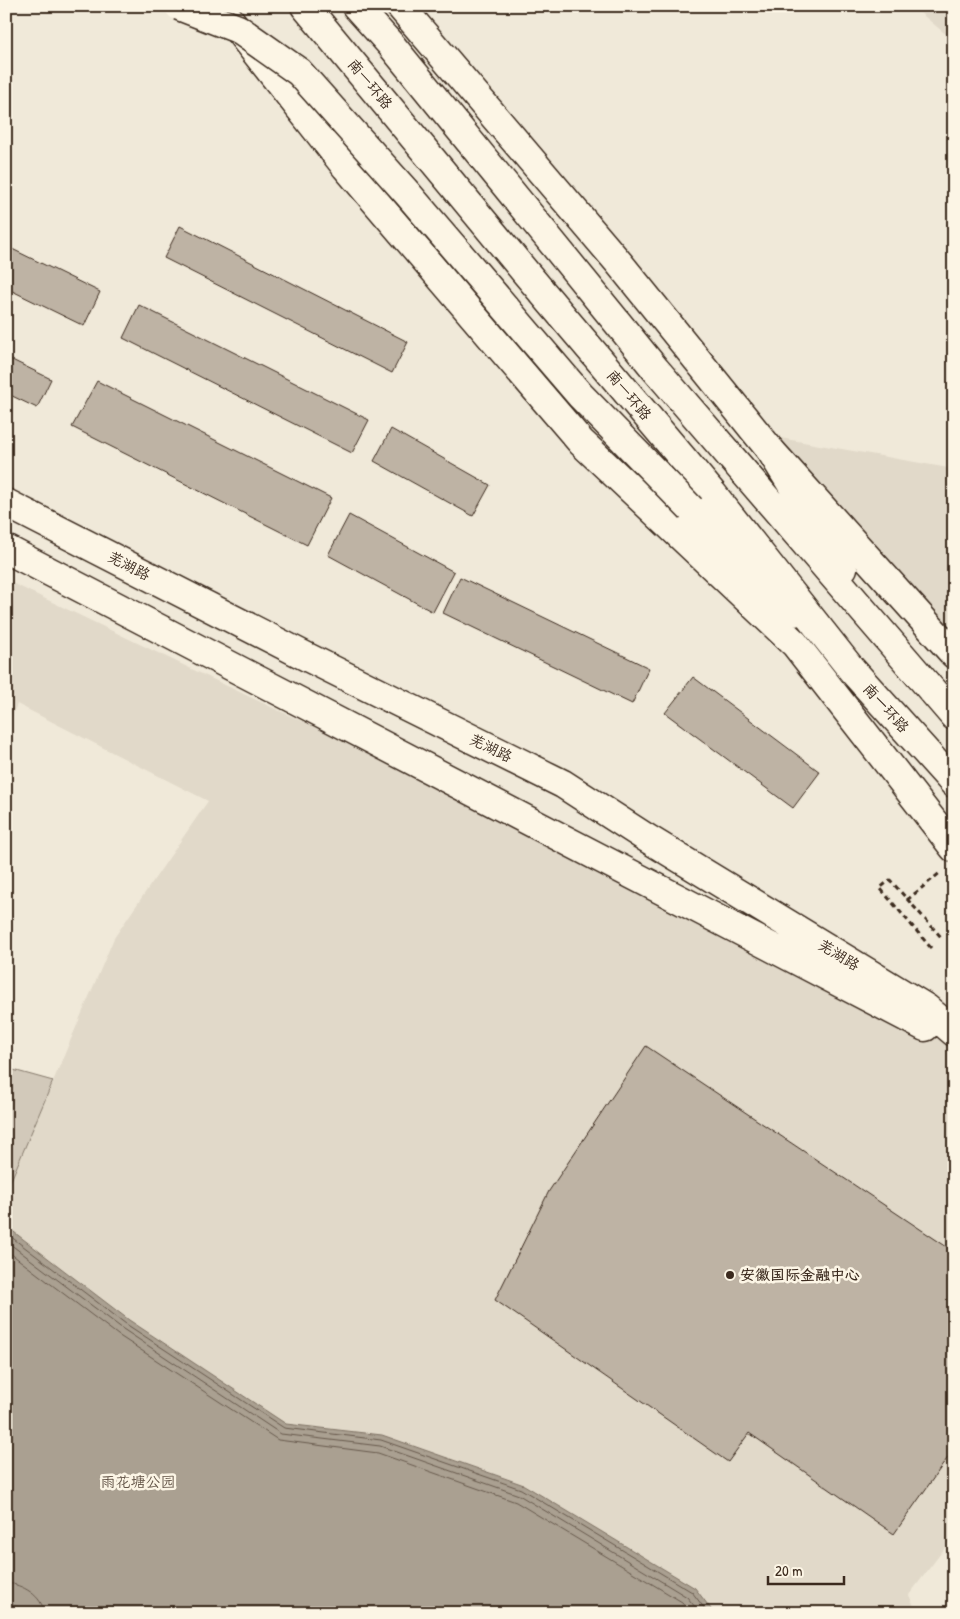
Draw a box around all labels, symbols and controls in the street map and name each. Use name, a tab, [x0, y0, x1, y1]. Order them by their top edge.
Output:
street label: 南一环路	[343, 54, 398, 113]
street label: 南一环路	[602, 365, 657, 424]
street label: 芜湖路	[104, 546, 154, 585]
street label: 南一环路	[858, 678, 914, 737]
street label: 芜湖路	[466, 728, 516, 767]
street label: 芜湖路	[815, 934, 864, 975]
place label: 安徽国际金融中心	[740, 1264, 860, 1285]
marker: 安徽国际金融中心	[724, 1269, 736, 1281]
park label: 雨花塘公园	[100, 1471, 176, 1492]
scale bar	[768, 1554, 844, 1586]
text: 20 m	[775, 1560, 802, 1581]

